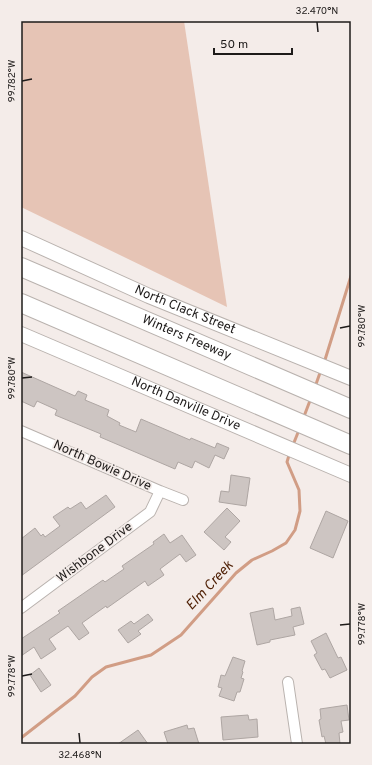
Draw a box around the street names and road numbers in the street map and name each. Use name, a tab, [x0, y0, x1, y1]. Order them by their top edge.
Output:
street label: North Clack Street	[132, 282, 238, 338]
street label: Winters Freeway	[139, 312, 233, 364]
street label: North Danville Drive	[128, 374, 243, 435]
street label: North Bowie Drive	[50, 437, 154, 495]
street label: Wishbone Drive	[54, 519, 136, 587]

